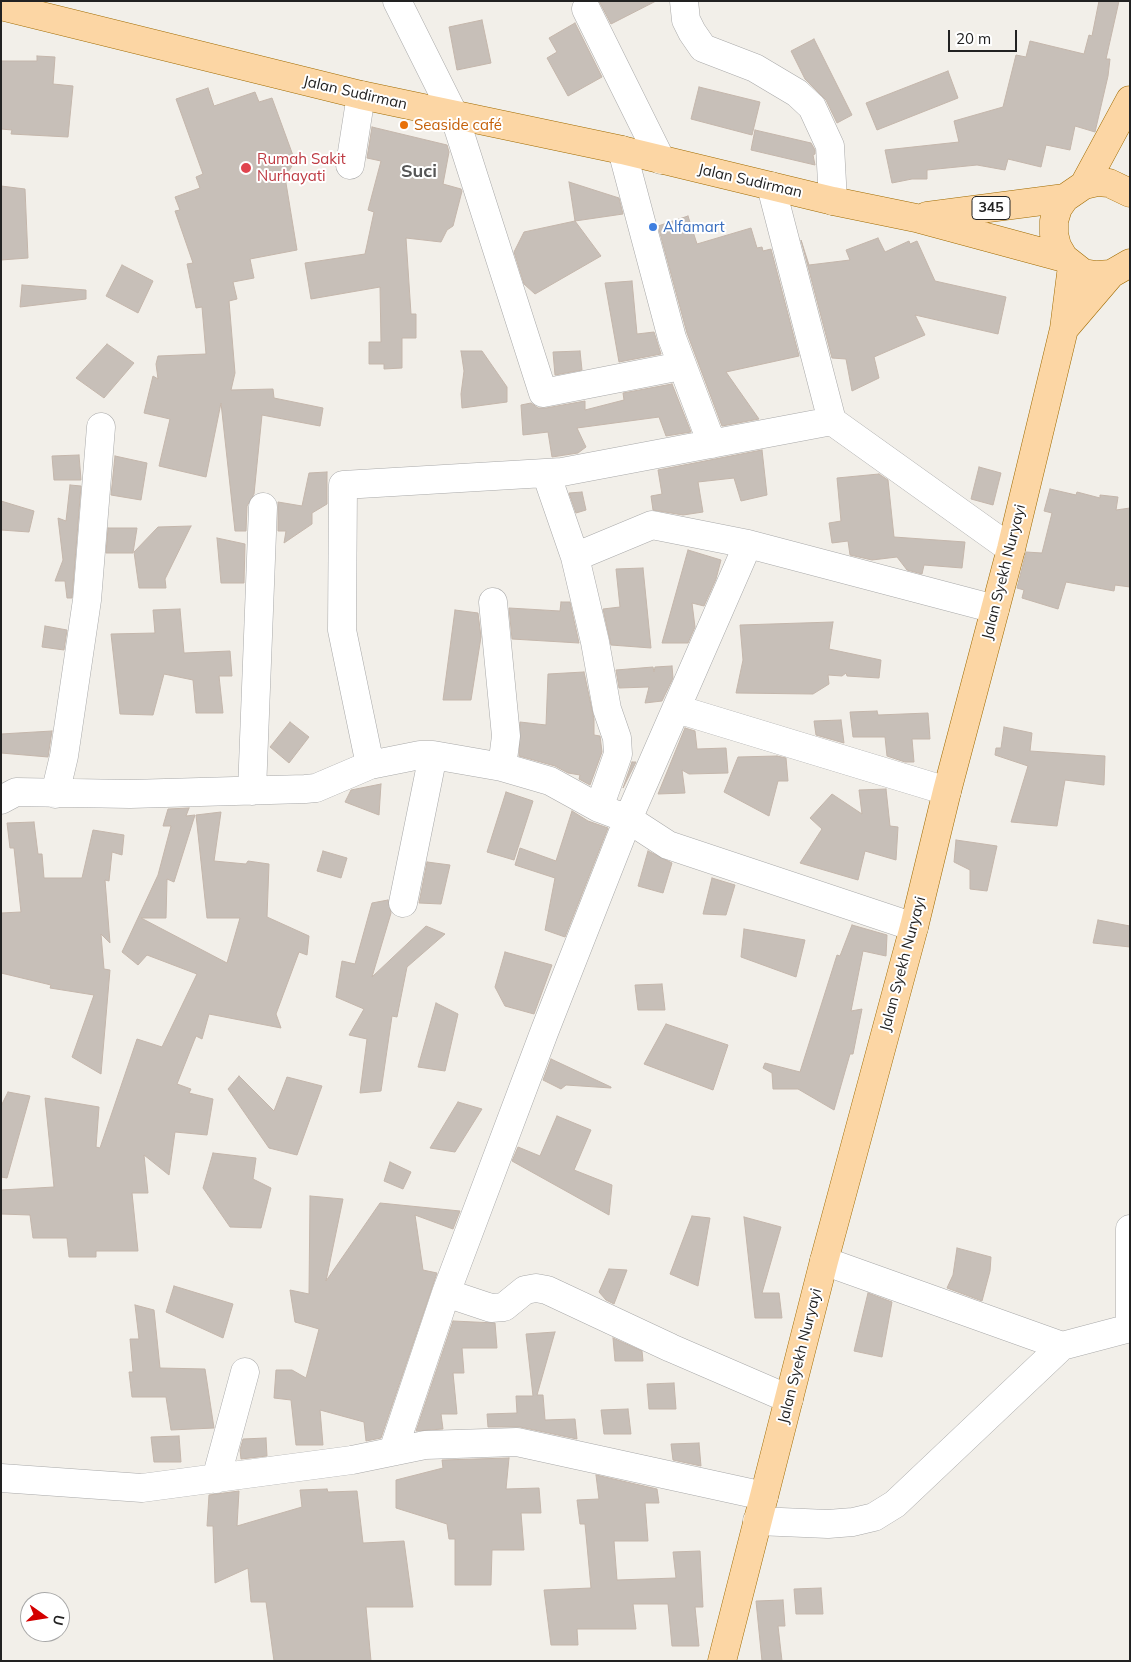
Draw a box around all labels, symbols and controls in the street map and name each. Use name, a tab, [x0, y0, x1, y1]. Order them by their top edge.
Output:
scale bar	[951, 20, 1020, 52]
text: 20 m	[956, 29, 991, 48]
street label: Jalan Sudirman	[301, 72, 409, 114]
place label: Seaside café	[414, 116, 502, 134]
marker: Seaside café	[398, 119, 410, 131]
place label: Rumah Sakit Nurhayati	[257, 150, 346, 185]
street label: Jalan Sudirman	[696, 160, 804, 202]
marker: Rumah Sakit Nurhayati	[239, 161, 253, 175]
district label: Suci	[401, 161, 437, 183]
road number: 345	[972, 197, 1010, 220]
place label: Alfamart	[663, 218, 725, 236]
marker: Alfamart	[647, 221, 659, 233]
street label: Jalan Syekh Nuryayi	[978, 502, 1030, 642]
street label: Jalan Syekh Nuryayi	[876, 895, 930, 1033]
street label: Jalan Syekh Nuryayi	[774, 1286, 826, 1426]
north arrow	[20, 1592, 70, 1642]
text: U	[49, 1613, 69, 1627]

